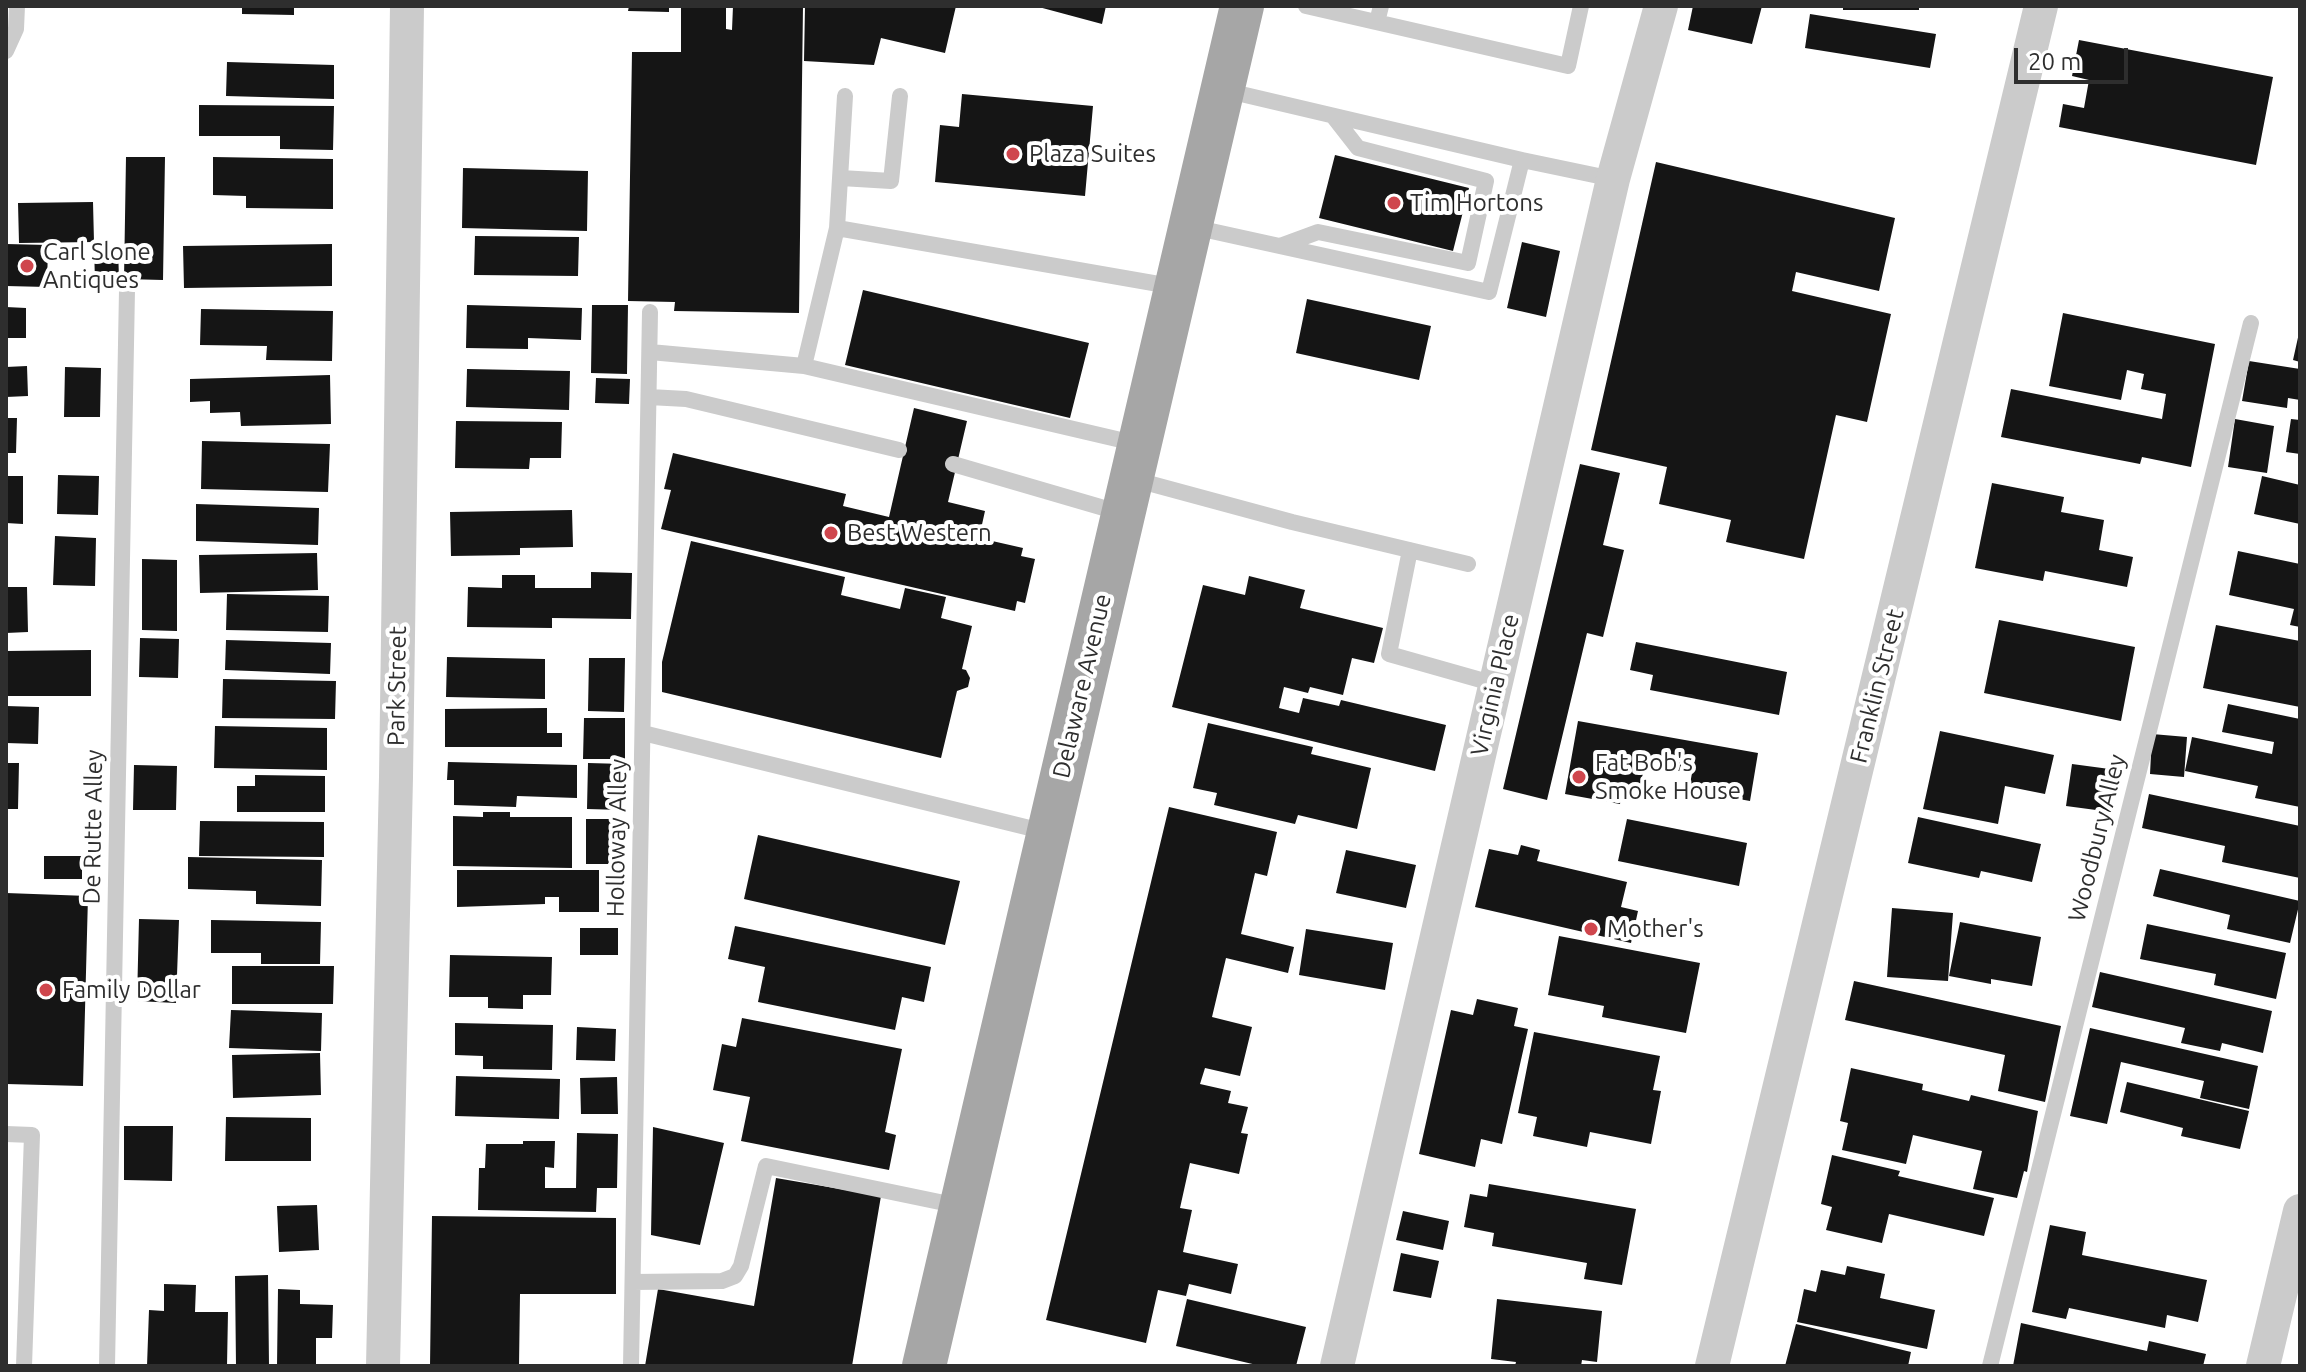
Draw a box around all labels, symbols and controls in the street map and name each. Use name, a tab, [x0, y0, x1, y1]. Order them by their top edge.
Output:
scale bar	[2018, 32, 2132, 82]
text: 20 m	[2028, 48, 2081, 75]
place label: Plaza Suites	[1029, 140, 1156, 168]
marker: Plaza Suites	[1004, 145, 1022, 163]
place label: Tim Hortons	[1410, 189, 1543, 217]
marker: Tim Hortons	[1385, 194, 1403, 212]
place label: Carl Slone Antiques	[43, 238, 151, 294]
marker: Carl Slone Antiques	[18, 257, 36, 275]
place label: Best Western	[847, 519, 992, 547]
marker: Best Western	[822, 524, 840, 542]
street label: Delaware Avenue	[1047, 591, 1117, 781]
street label: Franklin Street	[1844, 606, 1910, 766]
street label: Virginia Place	[1465, 611, 1525, 759]
street label: Park Street	[382, 626, 412, 746]
street label: De Rutte Alley	[77, 749, 109, 905]
place label: Fat Bob's Smoke House	[1595, 749, 1741, 805]
street label: Woodbury Alley	[2062, 751, 2132, 925]
street label: Holloway Alley	[601, 759, 633, 917]
marker: Fat Bob's Smoke House	[1570, 768, 1588, 786]
place label: Mother's	[1607, 915, 1704, 943]
marker: Mother's	[1582, 920, 1600, 938]
place label: Family Dollar	[62, 976, 201, 1004]
marker: Family Dollar	[37, 981, 55, 999]

